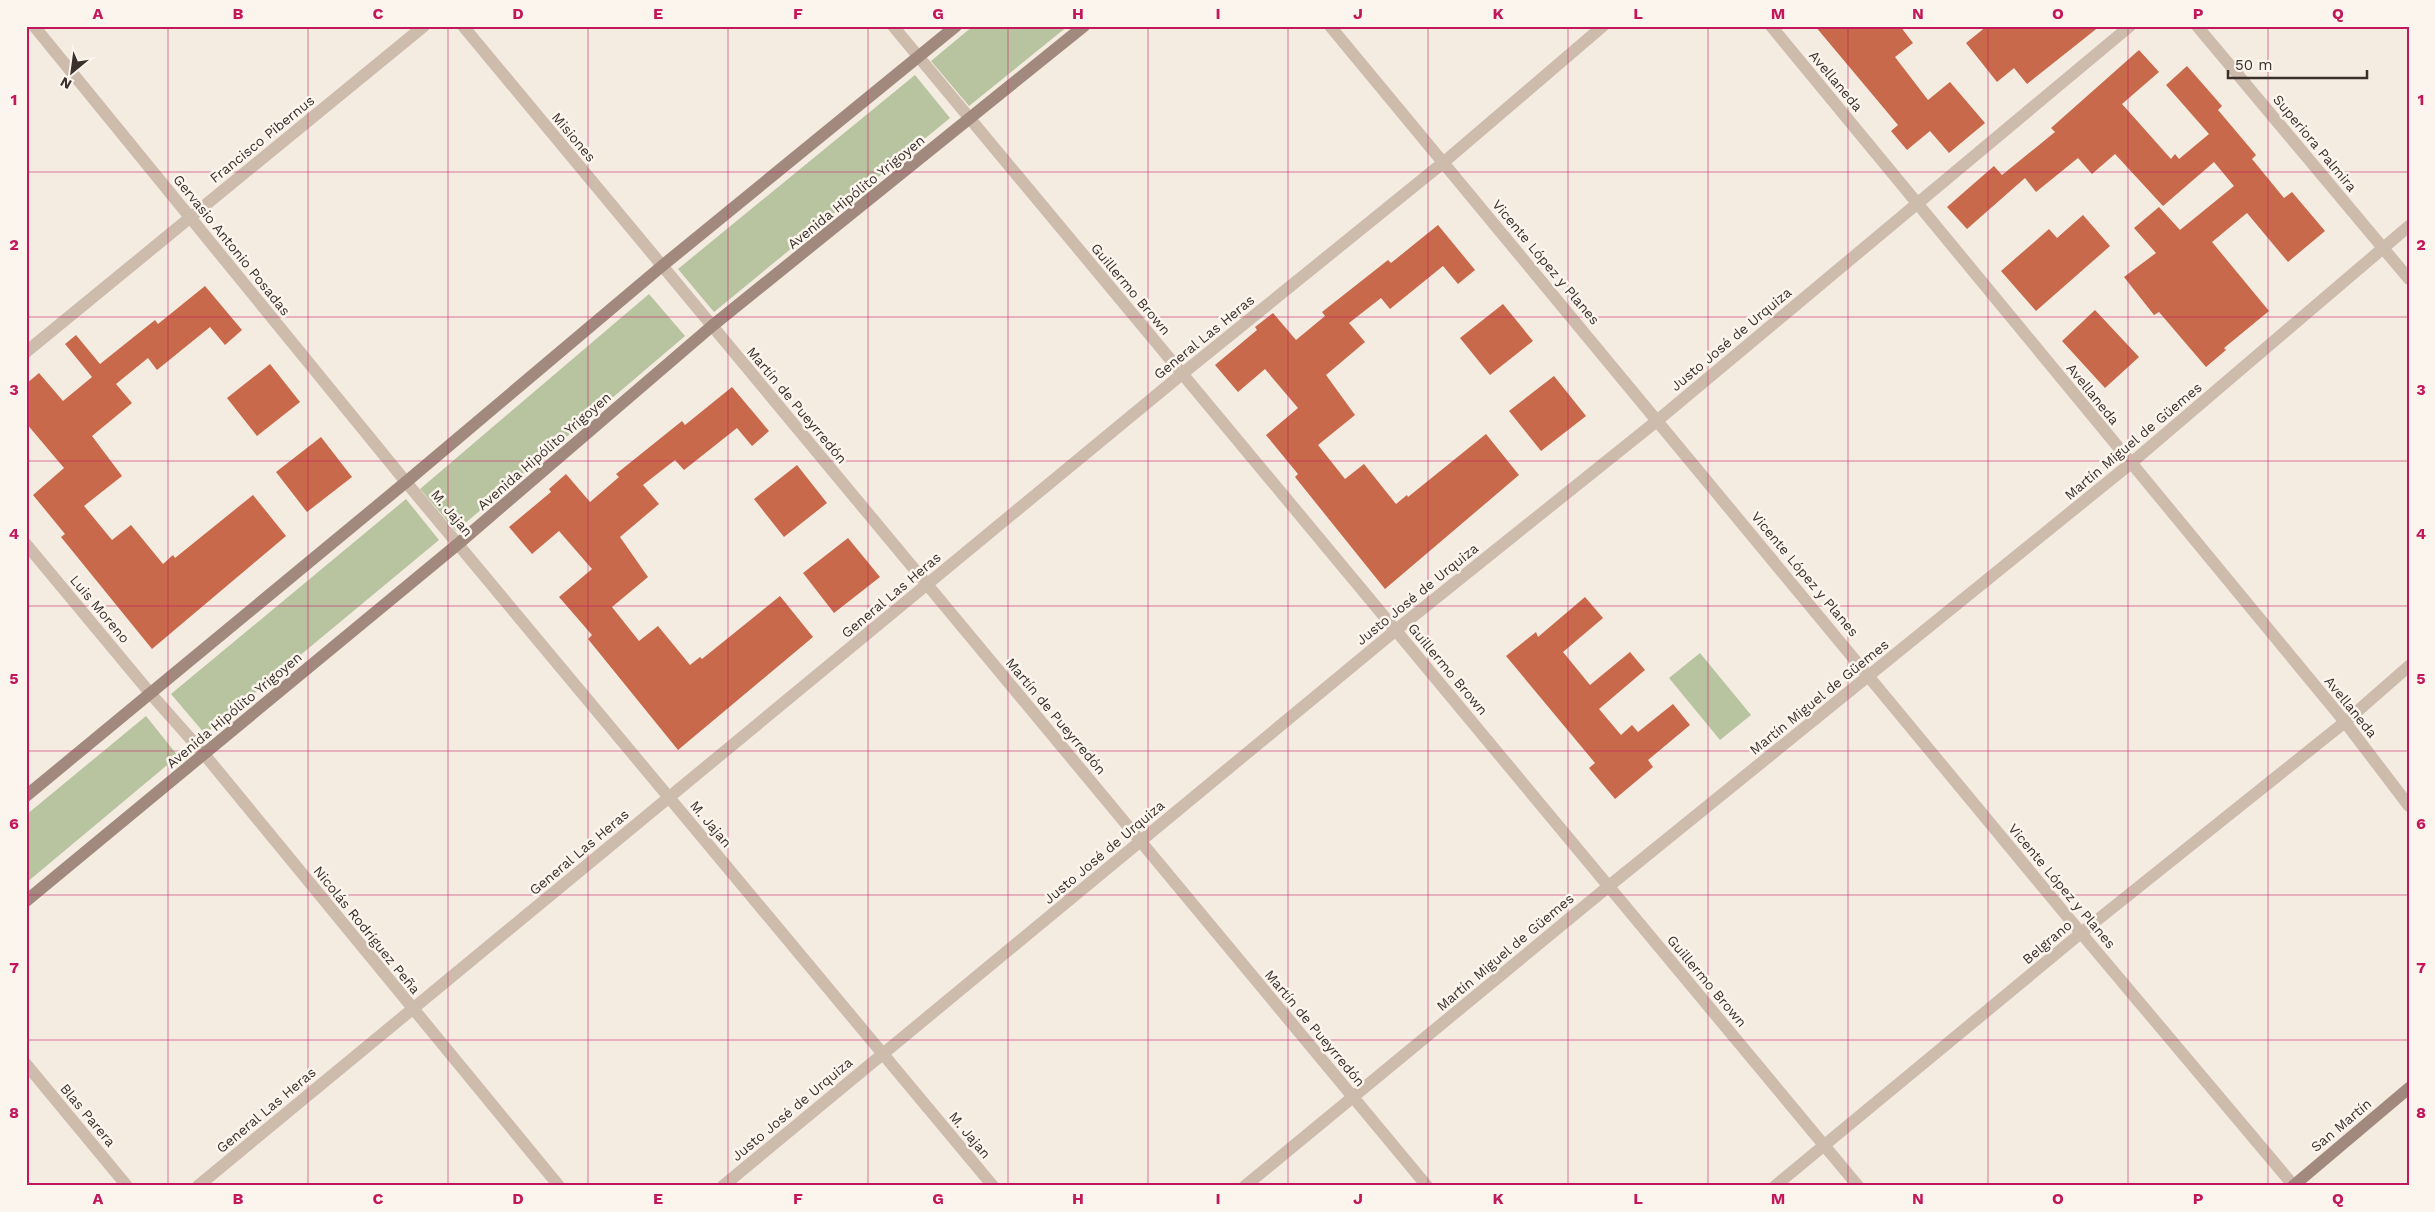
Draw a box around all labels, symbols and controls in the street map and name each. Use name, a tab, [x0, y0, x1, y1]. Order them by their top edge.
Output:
text: A	[93, 4, 104, 23]
text: B	[233, 4, 244, 23]
text: C	[373, 4, 384, 23]
text: D	[512, 4, 524, 23]
text: E	[653, 4, 663, 23]
text: F	[793, 4, 803, 23]
text: G	[932, 4, 944, 23]
text: H	[1072, 4, 1084, 23]
text: I	[1215, 4, 1221, 23]
text: J	[1353, 4, 1363, 23]
text: K	[1492, 4, 1504, 23]
text: L	[1633, 4, 1643, 23]
text: M	[1771, 4, 1785, 23]
text: N	[1912, 4, 1924, 23]
text: O	[2052, 4, 2064, 23]
text: P	[2193, 4, 2204, 23]
text: Q	[2332, 4, 2344, 23]
street label: Avellaneda	[1806, 47, 1866, 115]
north arrow	[48, 48, 98, 98]
scale bar	[2228, 48, 2366, 80]
text: 50 m	[2235, 56, 2272, 74]
text: N	[57, 74, 74, 93]
text: 1	[11, 90, 17, 109]
text: 1	[2418, 90, 2424, 109]
street label: Superiora Palmira	[2270, 91, 2360, 195]
street label: Francisco Pibernus	[207, 92, 317, 186]
street label: Misiones	[549, 109, 599, 165]
street label: Avenida Hipólito Yrigoyen	[784, 132, 928, 252]
street label: Gervasio Antonio Posadas	[170, 171, 294, 319]
street label: Vicente López y Planes	[1489, 196, 1603, 328]
text: 2	[9, 235, 19, 254]
text: 2	[2416, 235, 2426, 254]
street label: Guillermo Brown	[1088, 240, 1174, 338]
street label: Justo José de Urquiza	[1667, 284, 1795, 394]
street label: General Las Heras	[1151, 292, 1257, 382]
street label: Martín de Pueyrredón	[744, 344, 850, 466]
street label: Avellaneda	[2063, 360, 2123, 428]
street label: Martín Miguel de Güemes	[2061, 379, 2205, 503]
text: 3	[9, 380, 19, 399]
text: 3	[2416, 380, 2426, 399]
street label: Avenida Hipólito Yrigoyen	[474, 389, 614, 513]
street label: M. Jajan	[428, 486, 476, 540]
street label: Vicente López y Planes	[1748, 508, 1862, 640]
text: 4	[9, 524, 19, 543]
text: 4	[2416, 524, 2426, 543]
street label: Justo José de Urquiza	[1353, 540, 1481, 648]
street label: General Las Heras	[838, 549, 944, 641]
street label: Luis Moreno	[67, 572, 133, 646]
street label: Guillermo Brown	[1405, 620, 1491, 718]
street label: Martín Miguel de Güemes	[1746, 636, 1892, 758]
street label: Avenida Hipólito Yrigoyen	[163, 649, 305, 771]
street label: Martín de Pueyrredón	[1003, 655, 1109, 777]
text: 5	[9, 669, 19, 688]
text: 5	[2416, 669, 2426, 688]
street label: Avellaneda	[2321, 673, 2381, 741]
street label: M. Jajan	[687, 797, 735, 851]
street label: Justo José de Urquiza	[1040, 797, 1168, 907]
street label: General Las Heras	[526, 806, 632, 898]
text: 6	[9, 814, 19, 833]
text: 6	[2416, 814, 2426, 833]
street label: Vicente López y Planes	[2005, 820, 2119, 952]
street label: Nicolás Rodríguez Peña	[311, 863, 424, 997]
street label: Martín Miguel de Güemes	[1433, 890, 1577, 1014]
street label: Belgrano	[2019, 917, 2075, 967]
street label: Guillermo Brown	[1664, 932, 1750, 1030]
text: 7	[9, 958, 19, 977]
text: 7	[2416, 958, 2426, 977]
street label: Martín de Pueyrredón	[1262, 967, 1368, 1089]
street label: Justo José de Urquiza	[728, 1054, 856, 1164]
street label: General Las Heras	[213, 1064, 319, 1156]
street label: Blas Parera	[57, 1080, 119, 1150]
street label: San Martín	[2308, 1095, 2374, 1155]
text: 8	[9, 1103, 19, 1122]
text: 8	[2416, 1103, 2426, 1122]
street label: M. Jajan	[946, 1108, 994, 1162]
text: A	[93, 1189, 104, 1208]
text: B	[233, 1189, 244, 1208]
text: C	[373, 1189, 384, 1208]
text: D	[512, 1189, 524, 1208]
text: E	[653, 1189, 663, 1208]
text: F	[793, 1189, 803, 1208]
text: G	[932, 1189, 944, 1208]
text: H	[1072, 1189, 1084, 1208]
text: I	[1215, 1189, 1221, 1208]
text: J	[1353, 1189, 1363, 1208]
text: K	[1492, 1189, 1504, 1208]
text: L	[1633, 1189, 1643, 1208]
text: M	[1771, 1189, 1785, 1208]
text: N	[1912, 1189, 1924, 1208]
text: O	[2052, 1189, 2064, 1208]
text: P	[2193, 1189, 2204, 1208]
text: Q	[2332, 1189, 2344, 1208]

